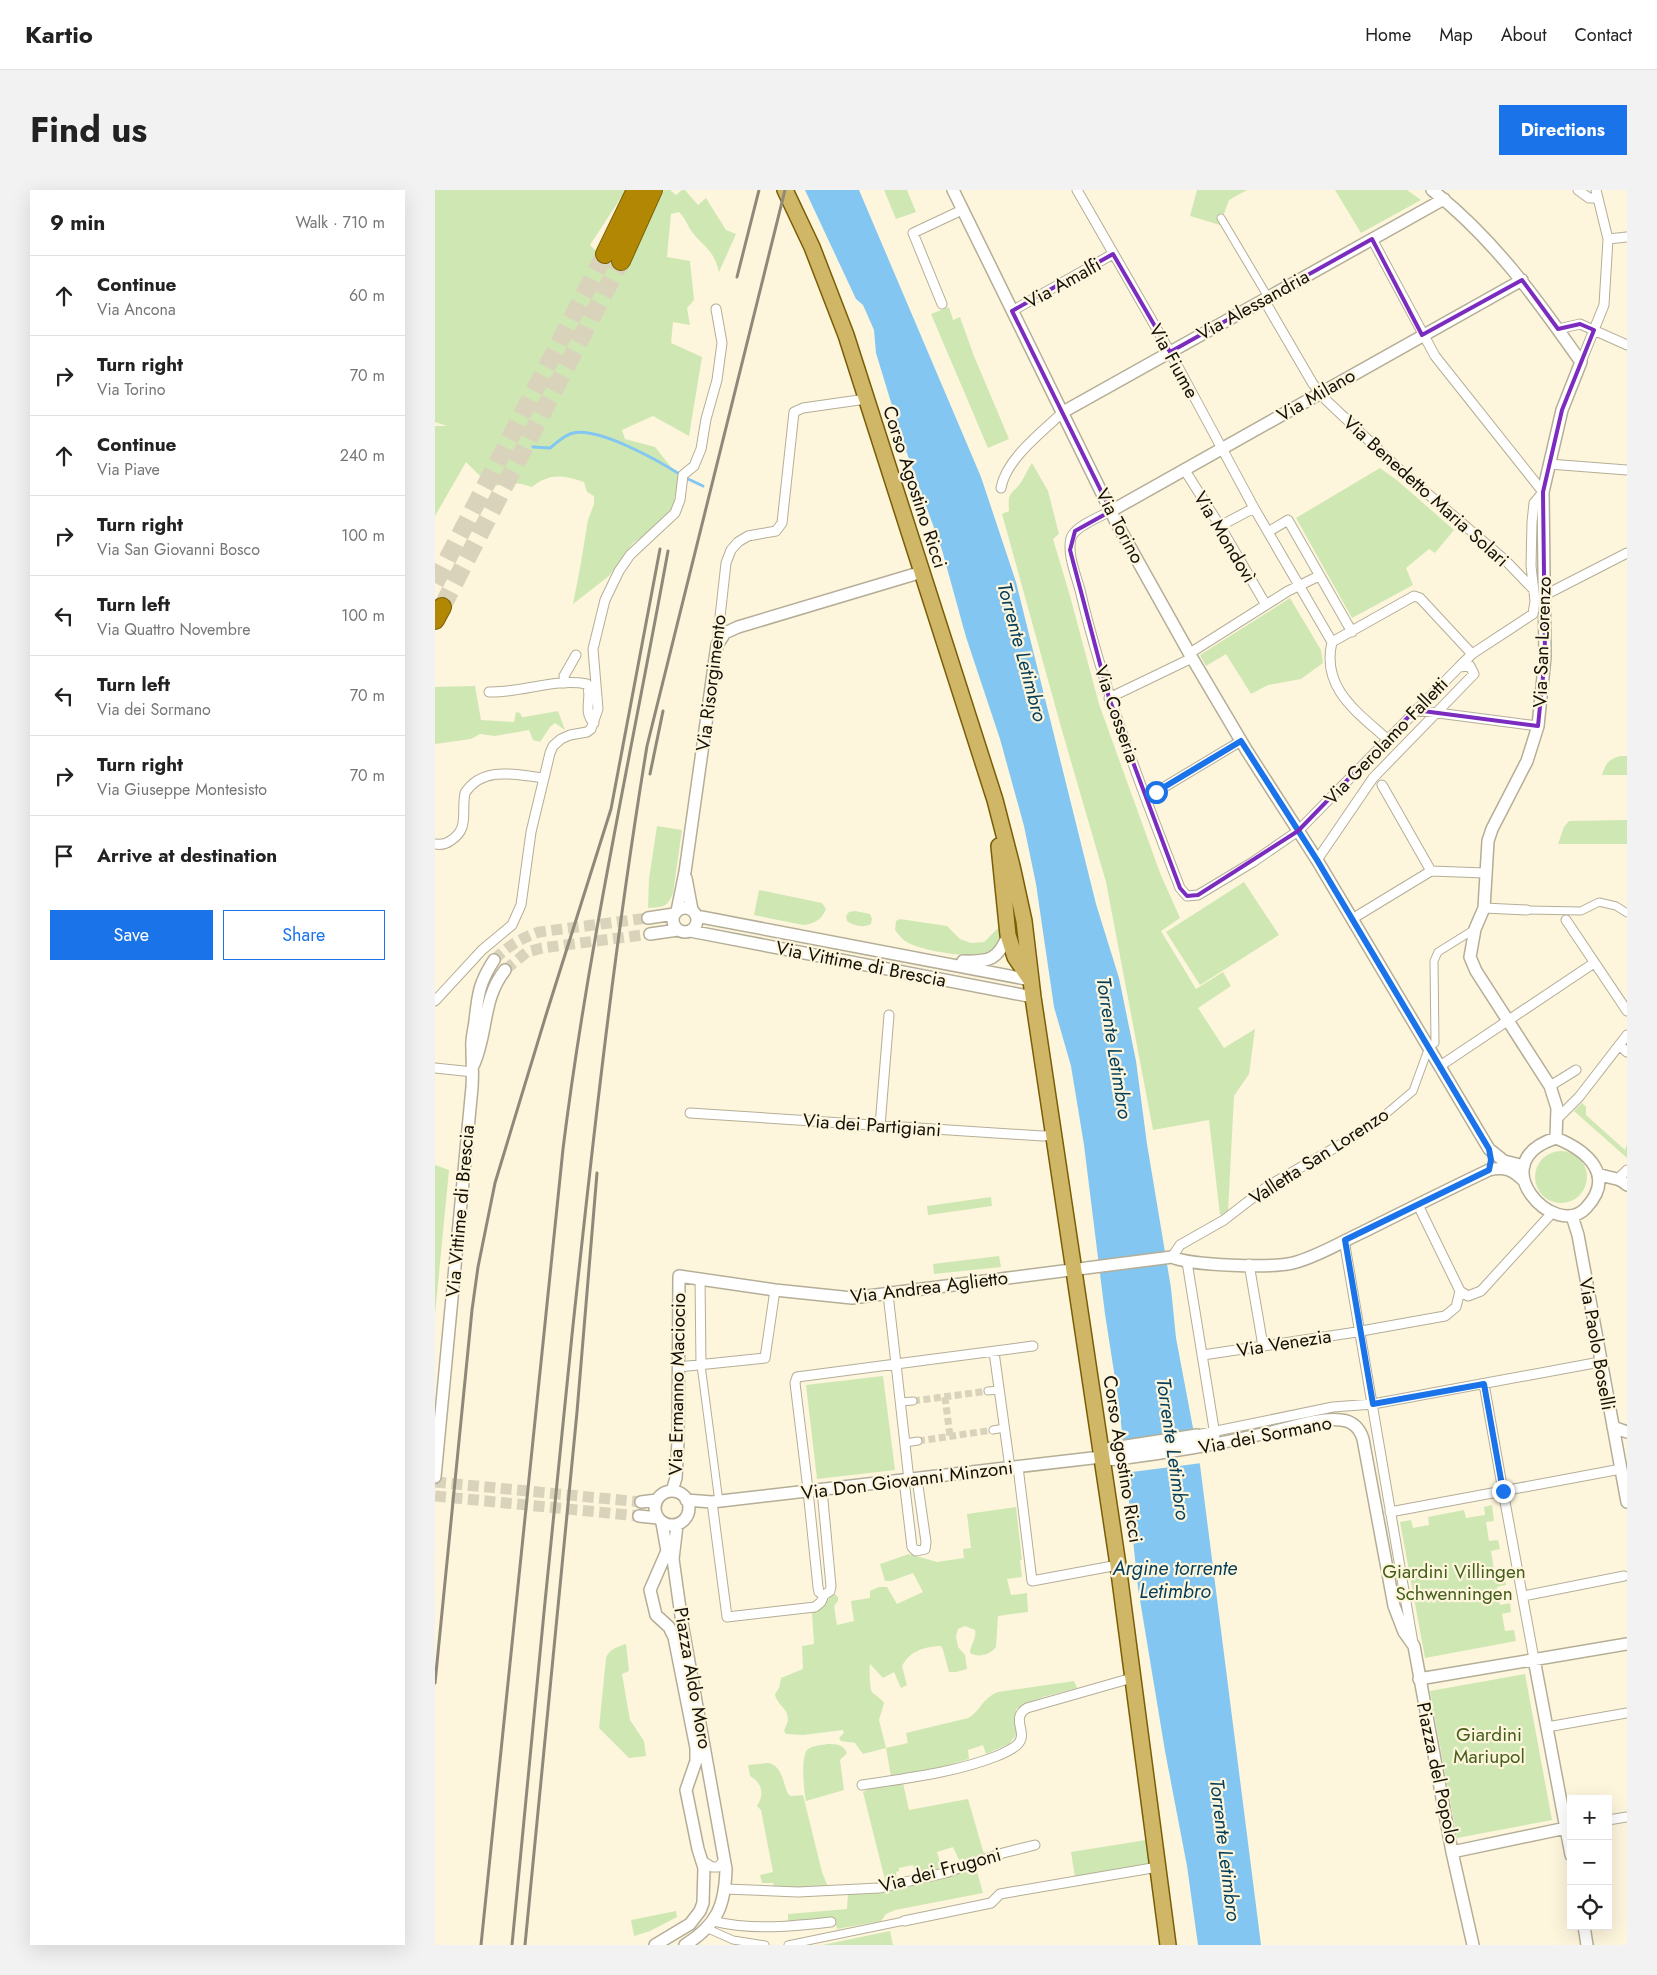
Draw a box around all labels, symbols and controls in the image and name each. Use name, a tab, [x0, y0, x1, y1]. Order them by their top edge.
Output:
text: Kartio	[25, 17, 93, 52]
text: Home	[1365, 22, 1411, 48]
text: Map	[1439, 22, 1473, 48]
text: About	[1501, 22, 1546, 48]
text: Contact	[1574, 22, 1632, 48]
text: Find us	[30, 105, 147, 155]
button: Directions	[1499, 105, 1627, 155]
text: 9 min	[50, 208, 105, 238]
text: Walk · 710 m	[295, 211, 385, 234]
street label: Via Amalfi	[1020, 251, 1106, 315]
street label: Via Alessandria	[1192, 263, 1314, 347]
text: Continue	[97, 271, 176, 298]
icon: ahead	[50, 282, 78, 310]
text: 60 m	[349, 284, 385, 307]
text: Via Ancona	[97, 298, 176, 321]
street label: Via Fiume	[1142, 319, 1206, 403]
text: Turn right	[97, 351, 183, 378]
icon: right	[50, 362, 78, 390]
street label: Via Milano	[1272, 362, 1360, 428]
text: 70 m	[350, 364, 385, 387]
text: Via Torino	[97, 378, 166, 401]
street label: Corso Agostino Ricci	[876, 402, 954, 572]
street label: Via Benedetto Maria Solari	[1337, 409, 1515, 573]
text: Continue	[97, 431, 176, 458]
icon: ahead	[50, 442, 78, 470]
text: 240 m	[340, 444, 385, 467]
text: Via Piave	[97, 458, 160, 481]
street label: Via Torino	[1089, 484, 1151, 568]
street label: Via Mondovì	[1187, 486, 1263, 588]
text: Turn right	[97, 511, 183, 538]
icon: right	[50, 522, 78, 550]
text: 100 m	[341, 524, 385, 547]
text: Via San Giovanni Bosco	[97, 538, 260, 561]
street label: Via San Lorenzo	[1526, 576, 1558, 708]
water label: Torrente Letimbro	[989, 579, 1055, 725]
text: Turn left	[97, 591, 170, 618]
icon: left	[50, 602, 78, 630]
text: 100 m	[341, 604, 385, 627]
street label: Via Risorgimento	[689, 613, 733, 753]
text: Via Quattro Novembre	[97, 618, 250, 641]
street label: Via Cosseria	[1088, 662, 1146, 766]
text: Turn left	[97, 671, 170, 698]
street label: Via Gerolamo Falletti	[1318, 671, 1454, 811]
icon: left	[50, 682, 78, 710]
text: 70 m	[350, 684, 385, 707]
text: Via dei Sormano	[97, 698, 211, 721]
text: Turn right	[97, 751, 183, 778]
icon: right	[50, 762, 78, 790]
text: 70 m	[350, 764, 385, 787]
text: Via Giuseppe Montesisto	[97, 778, 267, 801]
route start	[1145, 781, 1168, 804]
icon: arrive	[50, 842, 78, 870]
text: Arrive at destination	[97, 842, 277, 869]
button: Save	[50, 910, 213, 960]
button: Share	[223, 910, 385, 960]
street label: Via Vittime di Brescia	[773, 934, 949, 994]
water label: Torrente Letimbro	[1088, 975, 1140, 1121]
street label: Valletta San Lorenzo	[1244, 1101, 1394, 1211]
street label: Via dei Partigiani	[802, 1107, 942, 1143]
street label: Via Vittime di Brescia	[439, 1124, 481, 1298]
street label: Via Andrea Aglietto	[849, 1264, 1009, 1310]
street label: Via Paolo Boselli	[1572, 1276, 1622, 1412]
street label: Via Ermanno Maciocio	[662, 1292, 692, 1476]
street label: Via Venezia	[1235, 1322, 1333, 1364]
street label: Corso Agostino Ricci	[1096, 1373, 1150, 1545]
water label: Torrente Letimbro	[1149, 1376, 1197, 1522]
street label: Via dei Sormano	[1196, 1409, 1334, 1461]
street label: Via Don Giovanni Minzoni	[800, 1454, 1014, 1506]
route end	[1492, 1480, 1515, 1503]
water label: Argine torrente Letimbro	[1112, 1554, 1237, 1606]
park label: Giardini Villingen Schwenningen	[1382, 1558, 1526, 1607]
street label: Piazza Aldo Moro	[667, 1605, 719, 1751]
street label: Piazza del Popolo	[1410, 1700, 1466, 1846]
park label: Giardini Mariupol	[1453, 1721, 1525, 1770]
water label: Torrente Letimbro	[1202, 1777, 1248, 1923]
map controls	[1567, 1795, 1612, 1930]
button: +	[1567, 1795, 1612, 1840]
button: −	[1567, 1840, 1612, 1885]
street label: Via dei Frugoni	[876, 1841, 1004, 1899]
button: locate	[1567, 1885, 1612, 1930]

